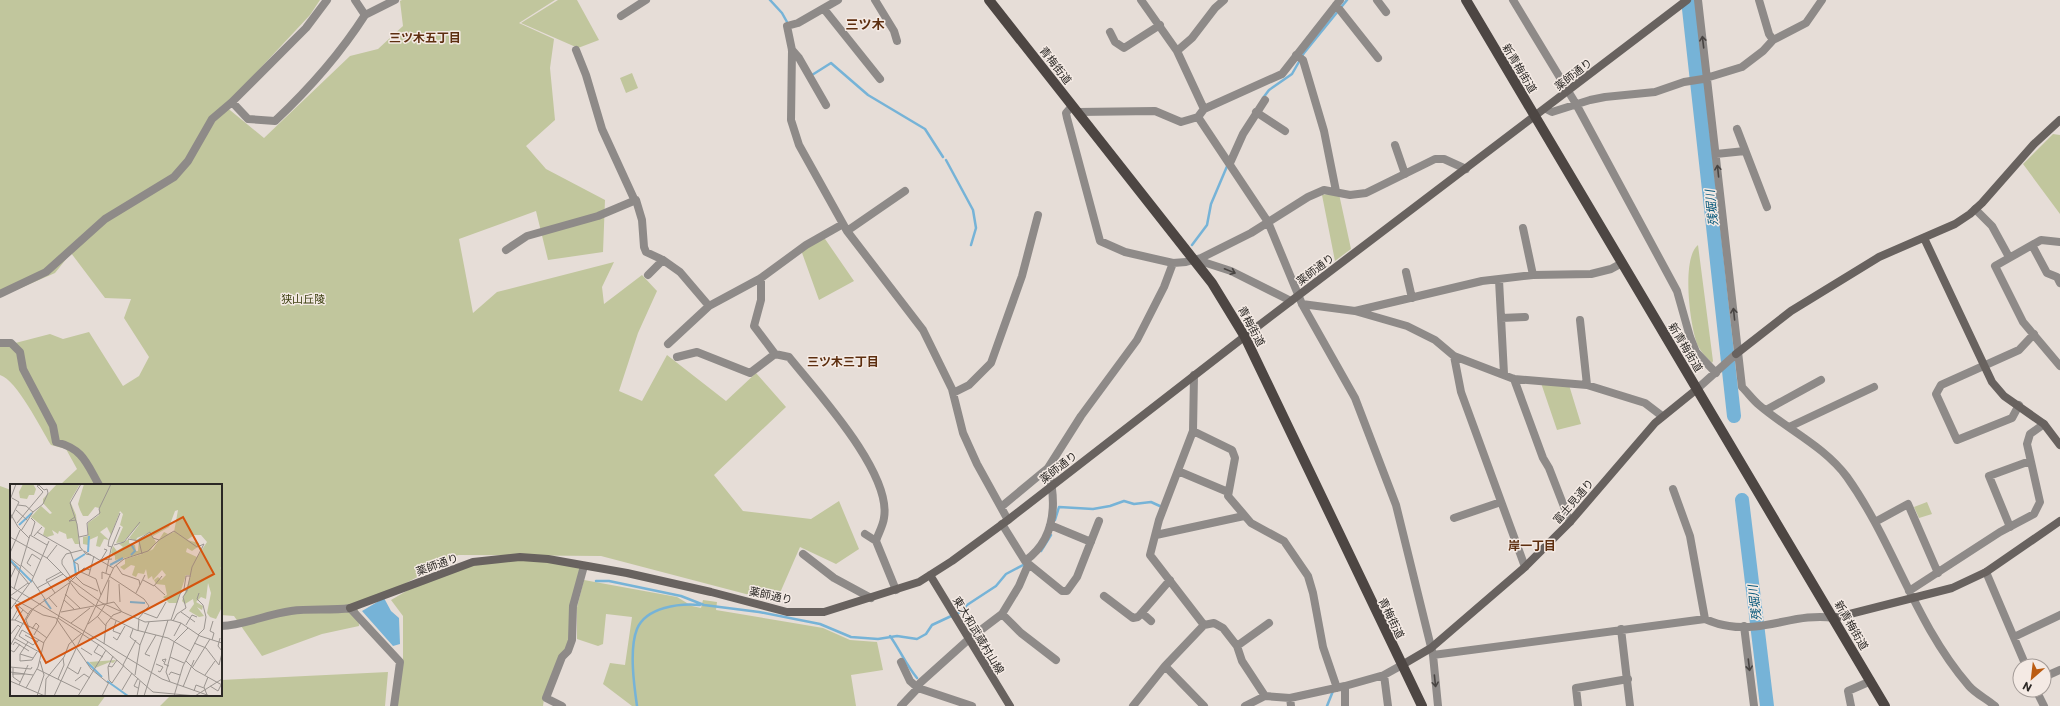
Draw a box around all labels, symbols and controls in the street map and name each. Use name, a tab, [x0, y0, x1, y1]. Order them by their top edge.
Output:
district label: 三ツ木	[845, 16, 885, 32]
district label: 三ツ木五丁目	[389, 30, 461, 44]
one-way arrow	[1699, 36, 1706, 49]
street label: 新青梅街道	[1500, 41, 1540, 95]
street label: 青梅街道	[1037, 44, 1075, 86]
street label: 薬師通り	[1552, 55, 1594, 93]
one-way arrow	[1714, 165, 1722, 178]
water label: 残堀川	[1702, 187, 1720, 227]
street label: 薬師通り	[1294, 251, 1336, 287]
one-way arrow	[1224, 268, 1236, 275]
park label: 狭山丘陵	[281, 292, 325, 305]
street label: 青梅街道	[1236, 304, 1268, 348]
one-way arrow	[1730, 308, 1738, 321]
street label: 新青梅街道	[1666, 320, 1706, 374]
district label: 三ツ木三丁目	[807, 354, 879, 368]
street label: 薬師通り	[1037, 448, 1079, 486]
street label: 富士見通り	[1550, 476, 1596, 526]
inset map	[10, 484, 222, 696]
district label: 岸一丁目	[1508, 538, 1556, 552]
street label: 薬師通り	[414, 550, 460, 578]
water label: 残堀川	[1745, 582, 1763, 622]
street label: 薬師通り	[748, 584, 794, 606]
street label: 東大和武蔵村山線	[951, 594, 1007, 676]
street label: 青梅街道	[1377, 595, 1407, 641]
street label: 新青梅街道	[1833, 598, 1871, 652]
one-way arrow	[1746, 658, 1753, 671]
north arrow	[2012, 658, 2052, 698]
one-way arrow	[1432, 674, 1439, 687]
text: N	[2020, 680, 2034, 695]

